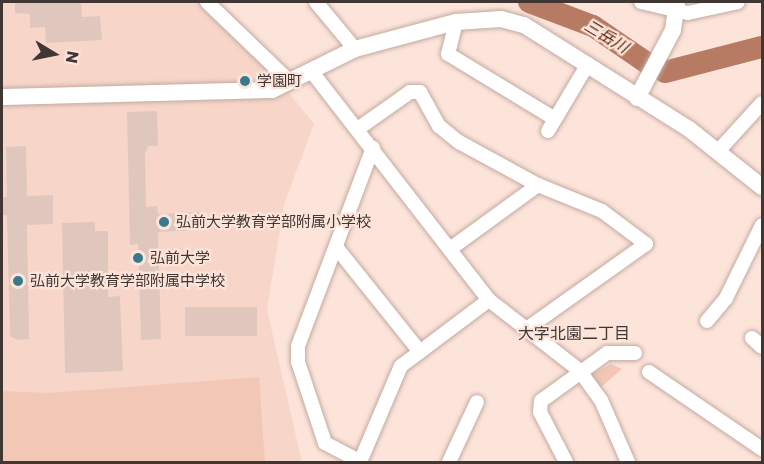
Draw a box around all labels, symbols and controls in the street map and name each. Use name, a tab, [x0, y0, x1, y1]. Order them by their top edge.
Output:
water label: 三岳川	[580, 16, 632, 58]
north arrow	[24, 24, 84, 84]
text: N	[60, 49, 85, 65]
place label: 学園町	[257, 72, 302, 90]
marker: 学園町	[238, 74, 252, 88]
place label: 弘前大学教育学部附属小学校	[176, 213, 371, 231]
marker: 弘前大学教育学部附属小学校	[157, 215, 171, 229]
place label: 弘前大学	[150, 249, 210, 267]
marker: 弘前大学	[131, 251, 145, 265]
place label: 弘前大学教育学部附属中学校	[30, 272, 225, 290]
marker: 弘前大学教育学部附属中学校	[11, 274, 25, 288]
district label: 大字北園二丁目	[518, 324, 630, 344]

